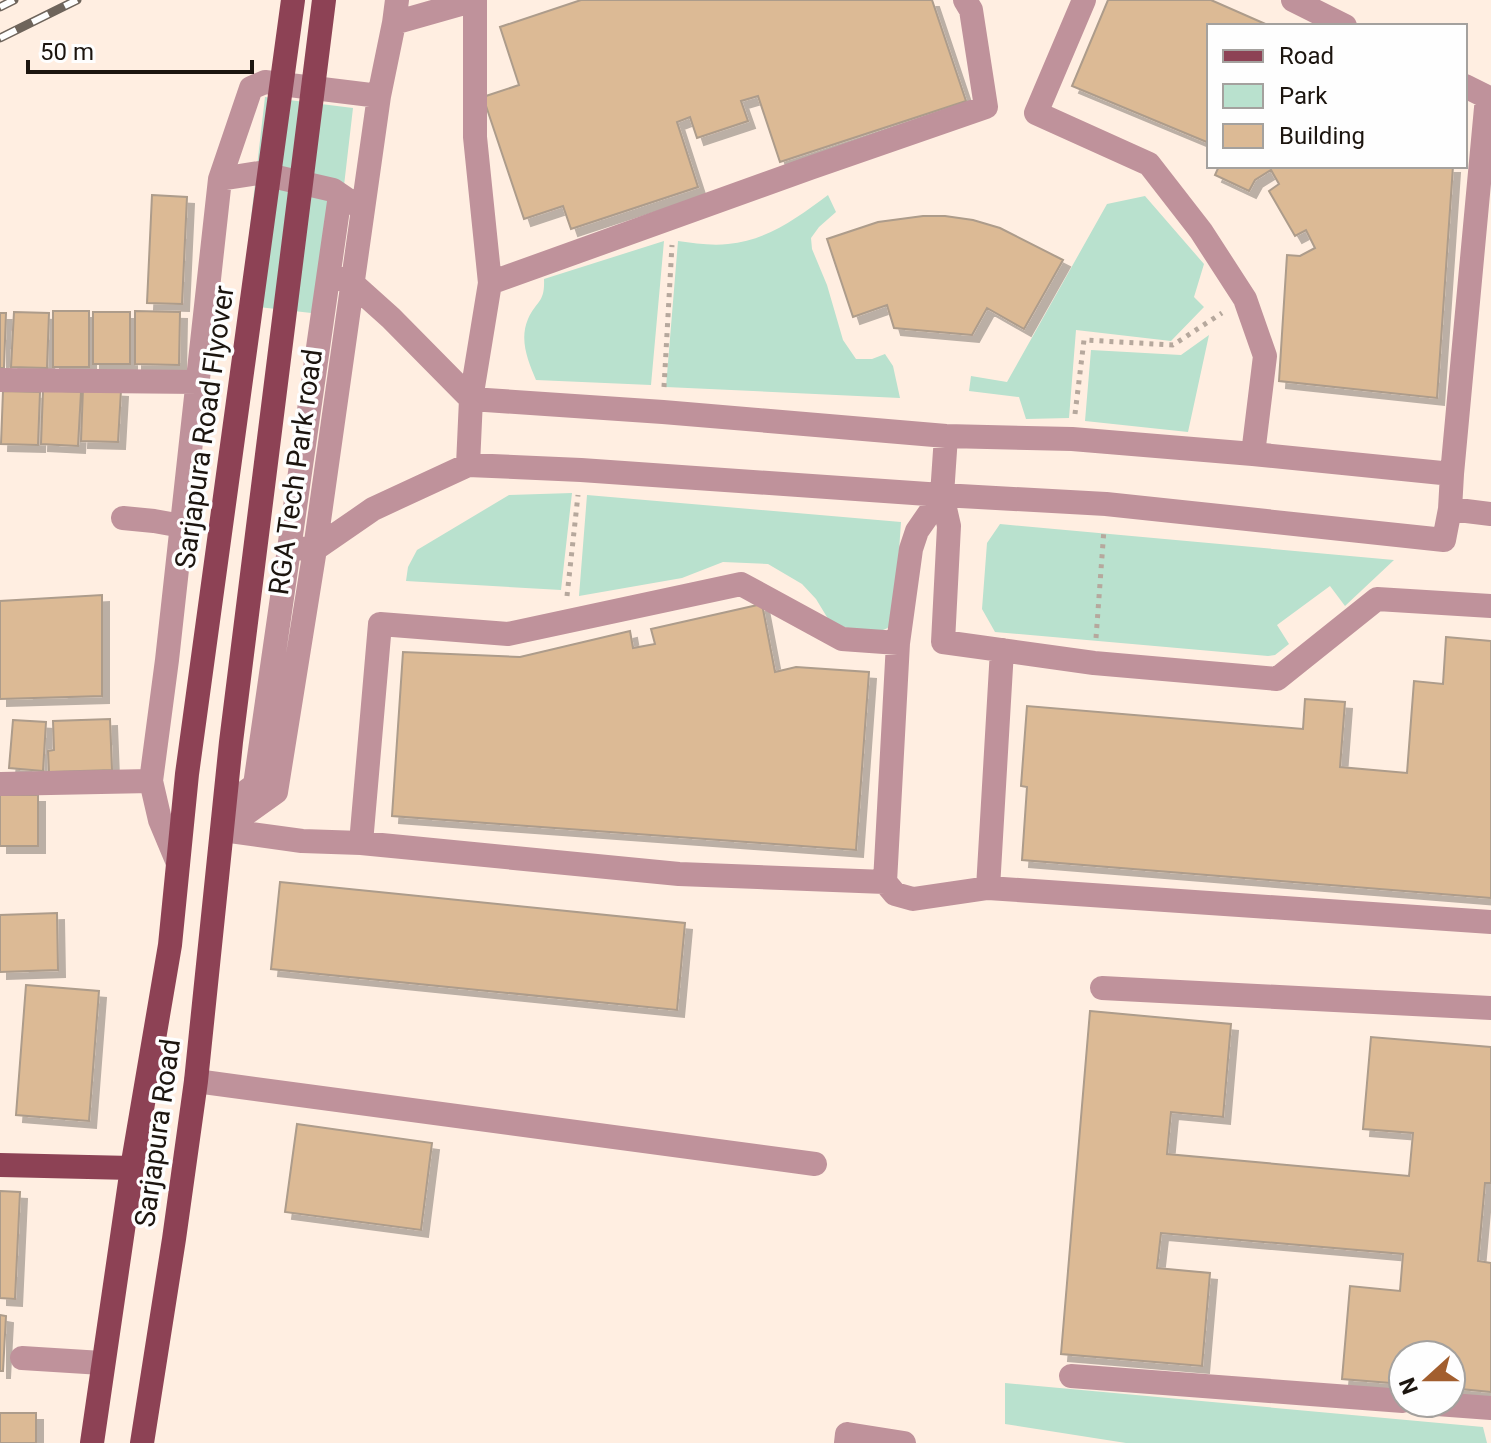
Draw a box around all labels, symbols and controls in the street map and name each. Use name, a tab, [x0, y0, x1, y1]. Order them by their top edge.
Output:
scale bar	[28, 24, 252, 74]
legend	[1207, 24, 1467, 168]
text: 50 m	[40, 38, 94, 66]
text: Road	[1279, 42, 1334, 70]
text: Park	[1279, 82, 1328, 110]
text: Building	[1279, 122, 1365, 150]
street label: Sarjapura Road Flyover	[168, 283, 241, 571]
street label: RGA Tech Park road	[262, 347, 329, 597]
street label: Sarjapura Road	[128, 1037, 187, 1229]
north arrow	[1387, 1339, 1467, 1419]
text: N	[1394, 1374, 1423, 1398]

